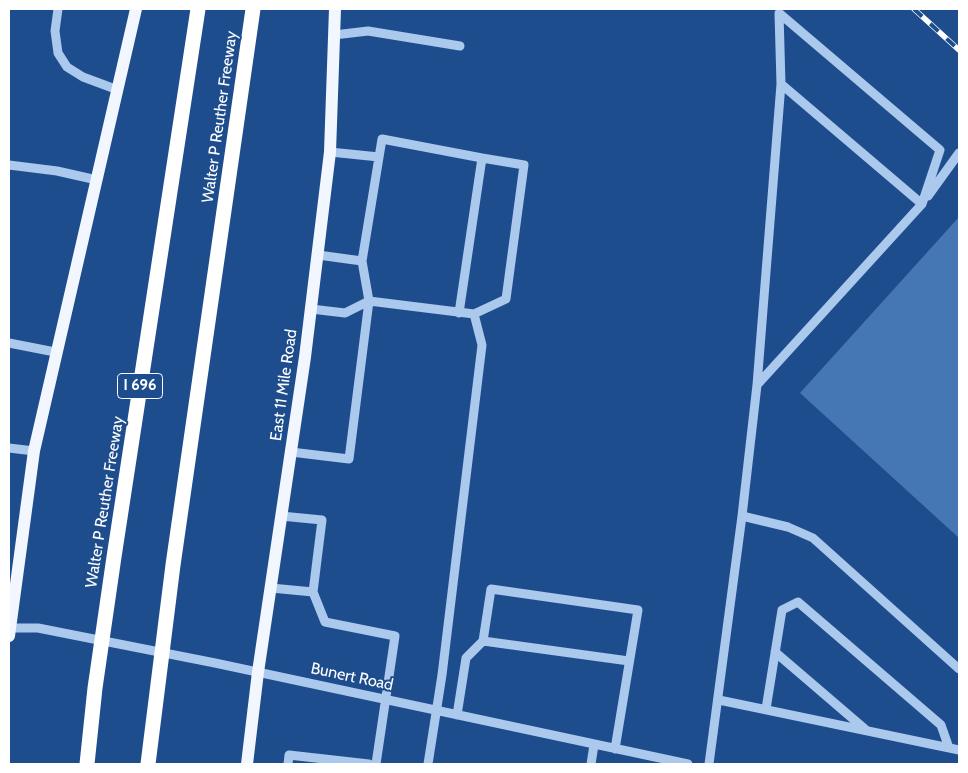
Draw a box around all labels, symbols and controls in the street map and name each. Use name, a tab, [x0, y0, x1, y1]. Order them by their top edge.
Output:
street label: Walter P Reuther Freeway	[198, 30, 242, 204]
street label: East 11 Mile Road	[267, 328, 301, 442]
road number: I 696	[118, 374, 162, 398]
street label: Walter P Reuther Freeway	[82, 415, 128, 589]
street label: Bunert Road	[309, 659, 395, 695]

